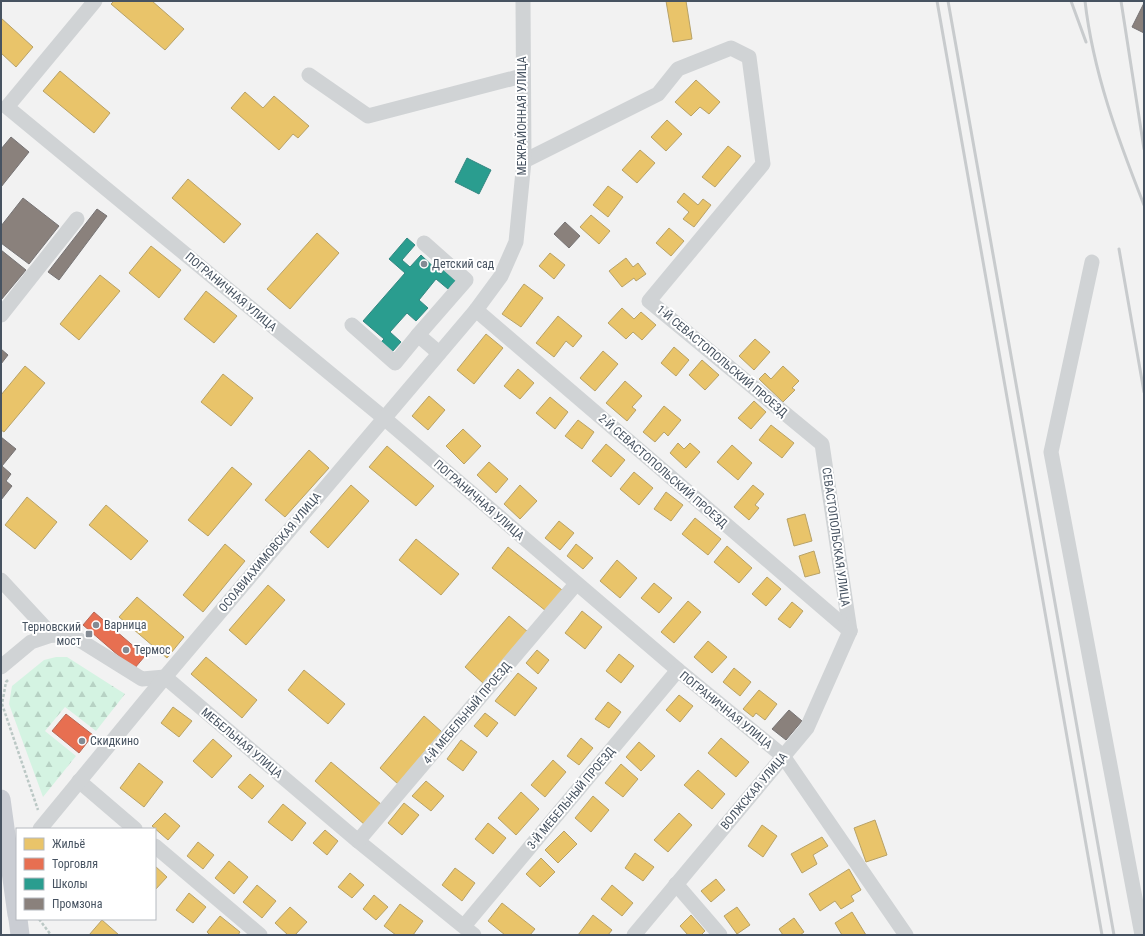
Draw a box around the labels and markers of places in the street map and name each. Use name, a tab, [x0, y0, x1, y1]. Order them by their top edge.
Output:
place label: Детский сад	[432, 257, 495, 271]
marker: Детский сад	[419, 259, 429, 269]
place label: Варница	[104, 618, 147, 632]
place label: Терновский мост	[22, 620, 81, 648]
marker: Варница	[91, 620, 101, 630]
marker: Терновский мост	[84, 629, 94, 639]
place label: Термос	[134, 643, 171, 657]
marker: Термос	[121, 645, 131, 655]
place label: Скидкино	[90, 734, 139, 748]
marker: Скидкино	[77, 736, 87, 746]

